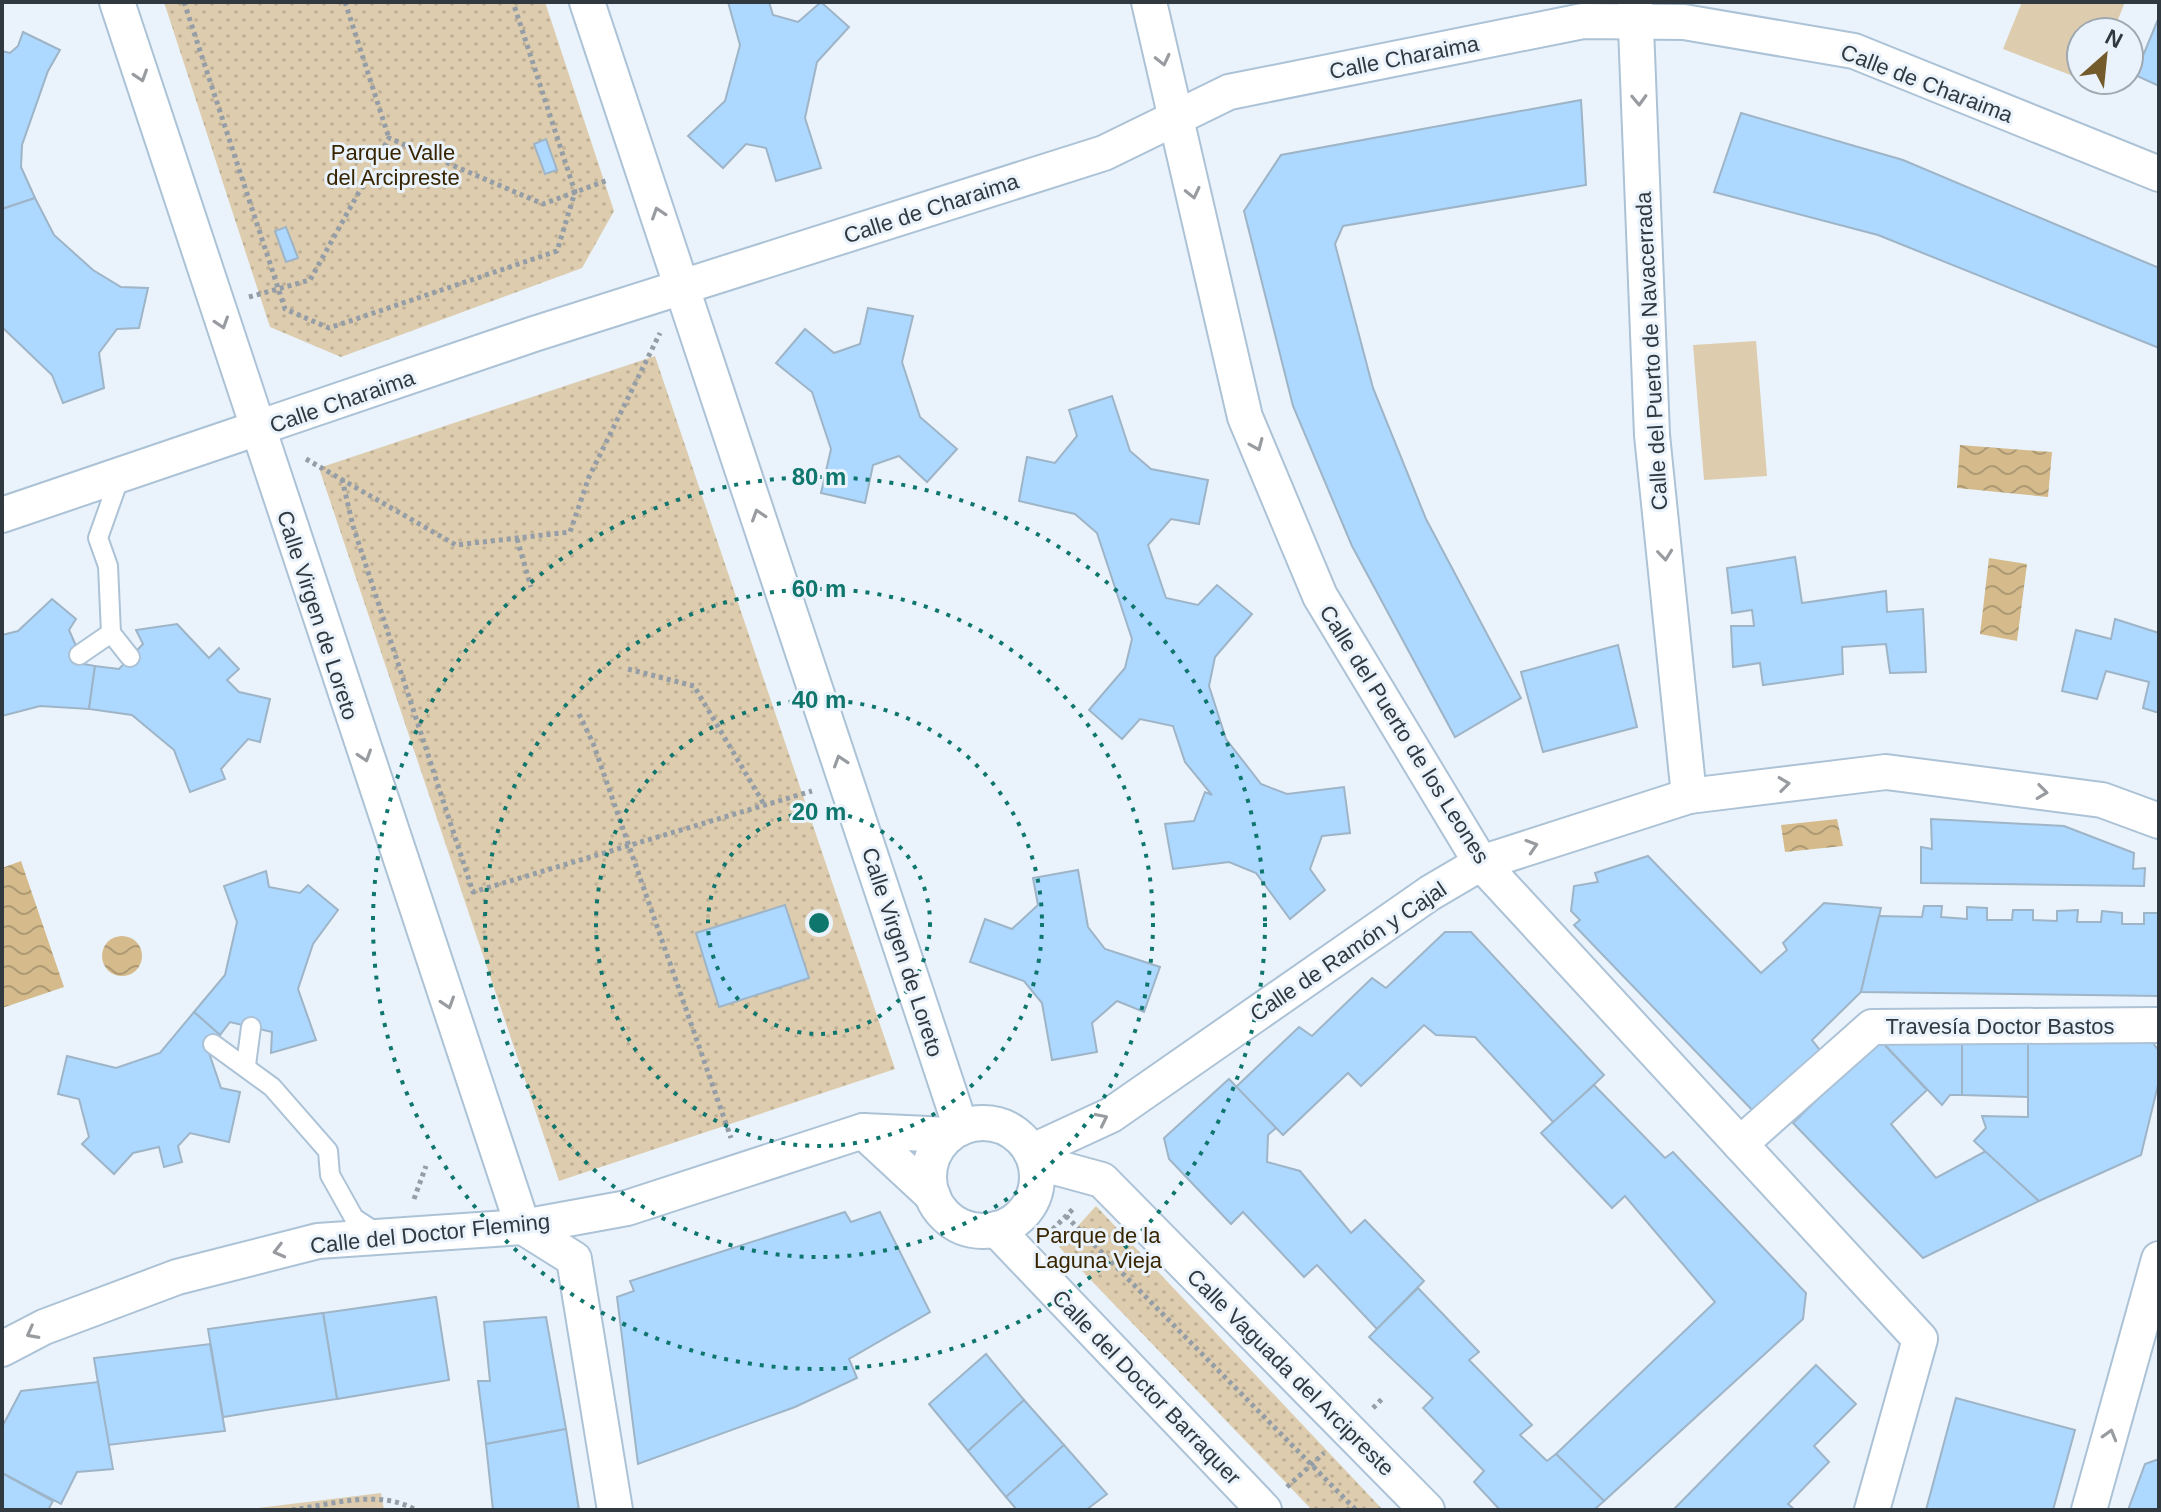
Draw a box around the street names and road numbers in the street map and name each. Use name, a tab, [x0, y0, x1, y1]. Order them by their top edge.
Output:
street label: Calle Charaima	[1327, 31, 1482, 84]
street label: Calle de Charaima	[1837, 39, 2017, 128]
street label: Calle de Charaima	[841, 168, 1022, 249]
street label: Calle del Puerto de Navacerrada	[1631, 190, 1672, 511]
street label: Calle Charaima	[266, 365, 419, 438]
street label: Calle Virgen de Loreto	[272, 507, 363, 723]
street label: Calle del Puerto de los Leones	[1315, 601, 1495, 868]
street label: Calle Virgen de Loreto	[857, 844, 948, 1060]
street label: Calle de Ramón y Cajal	[1245, 876, 1451, 1026]
street label: Travesía Doctor Bastos	[1885, 1014, 2115, 1039]
street label: Calle del Doctor Fleming	[309, 1208, 551, 1259]
street label: Calle Vaguada del Arcipreste	[1182, 1264, 1399, 1481]
street label: Calle del Doctor Barraquer	[1047, 1285, 1246, 1490]

